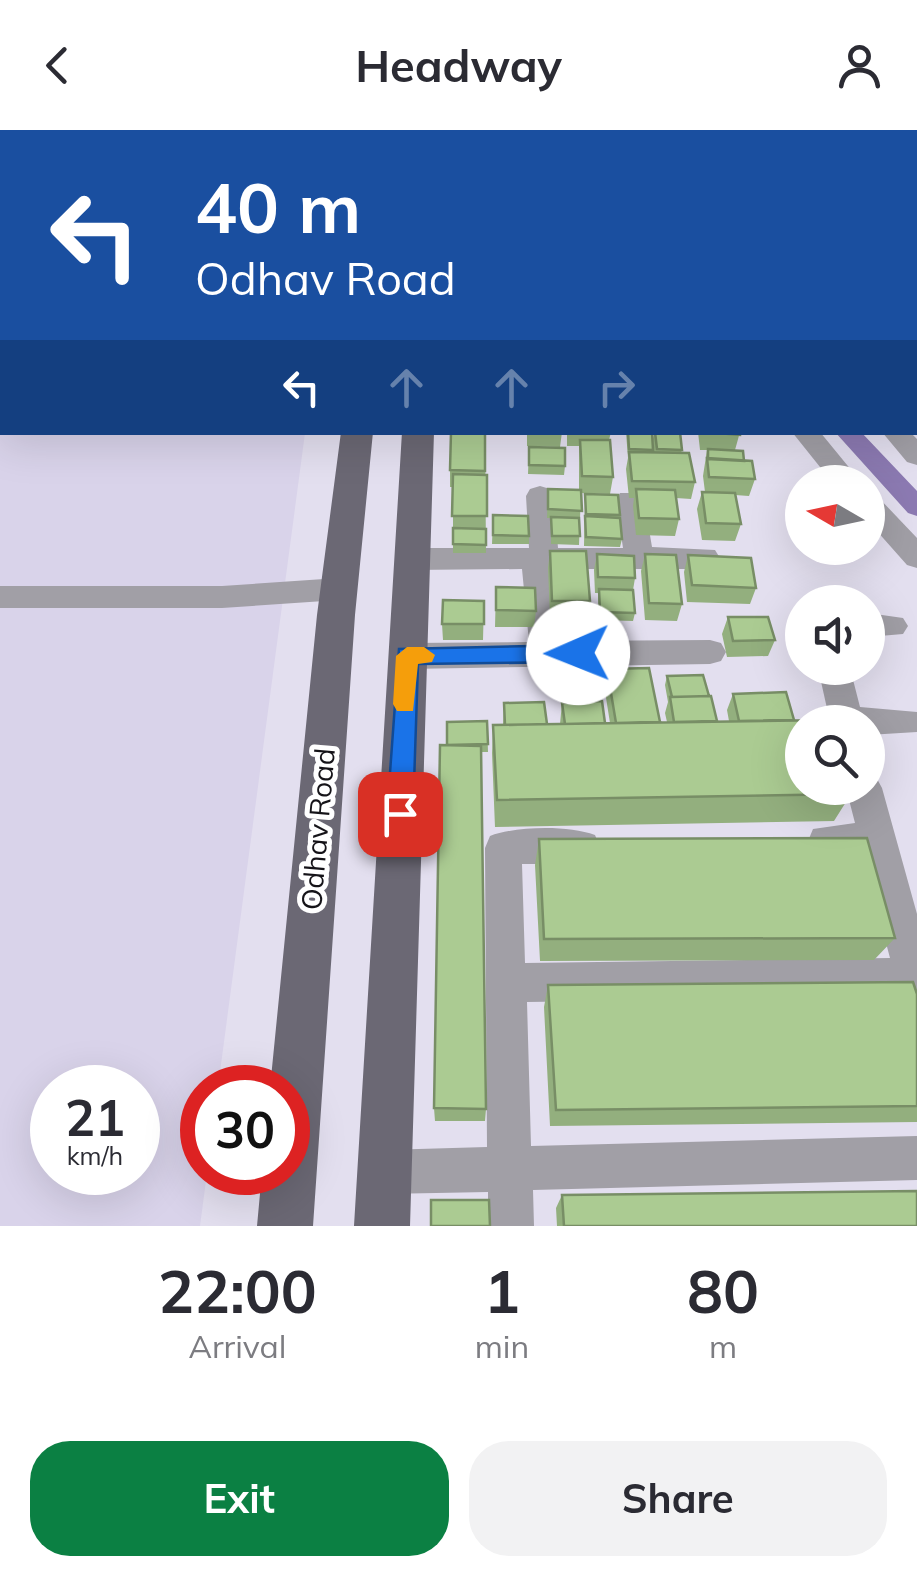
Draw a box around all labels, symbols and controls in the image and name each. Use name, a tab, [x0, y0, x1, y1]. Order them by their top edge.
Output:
text: Headway	[355, 37, 562, 93]
icon: back	[30, 38, 85, 93]
icon: person	[832, 38, 887, 93]
text: 40 m	[195, 163, 361, 251]
icon: left	[30, 170, 160, 300]
text: Odhav Road	[195, 250, 456, 306]
icon: left	[274, 360, 329, 415]
icon: ahead	[379, 360, 434, 415]
icon: ahead	[484, 360, 539, 415]
icon: right	[589, 360, 644, 415]
north arrow	[785, 465, 885, 565]
map controls	[785, 465, 885, 805]
button: sound	[785, 585, 885, 685]
position arrow	[526, 601, 630, 705]
button: search	[785, 705, 885, 805]
street label: Odhav Road	[293, 747, 342, 911]
pin	[358, 772, 443, 857]
icon: arrive	[373, 787, 428, 842]
speed limit sign: 30	[180, 1065, 310, 1195]
text: 21	[65, 1086, 125, 1149]
text: km/h	[67, 1140, 123, 1171]
text: 22:00	[158, 1253, 317, 1328]
text: 1	[484, 1253, 520, 1328]
text: 80	[687, 1253, 759, 1328]
text: Arrival	[188, 1326, 286, 1366]
text: min	[475, 1326, 529, 1366]
text: m	[709, 1326, 737, 1366]
button: Exit	[30, 1441, 449, 1556]
button: Share	[469, 1441, 887, 1556]

